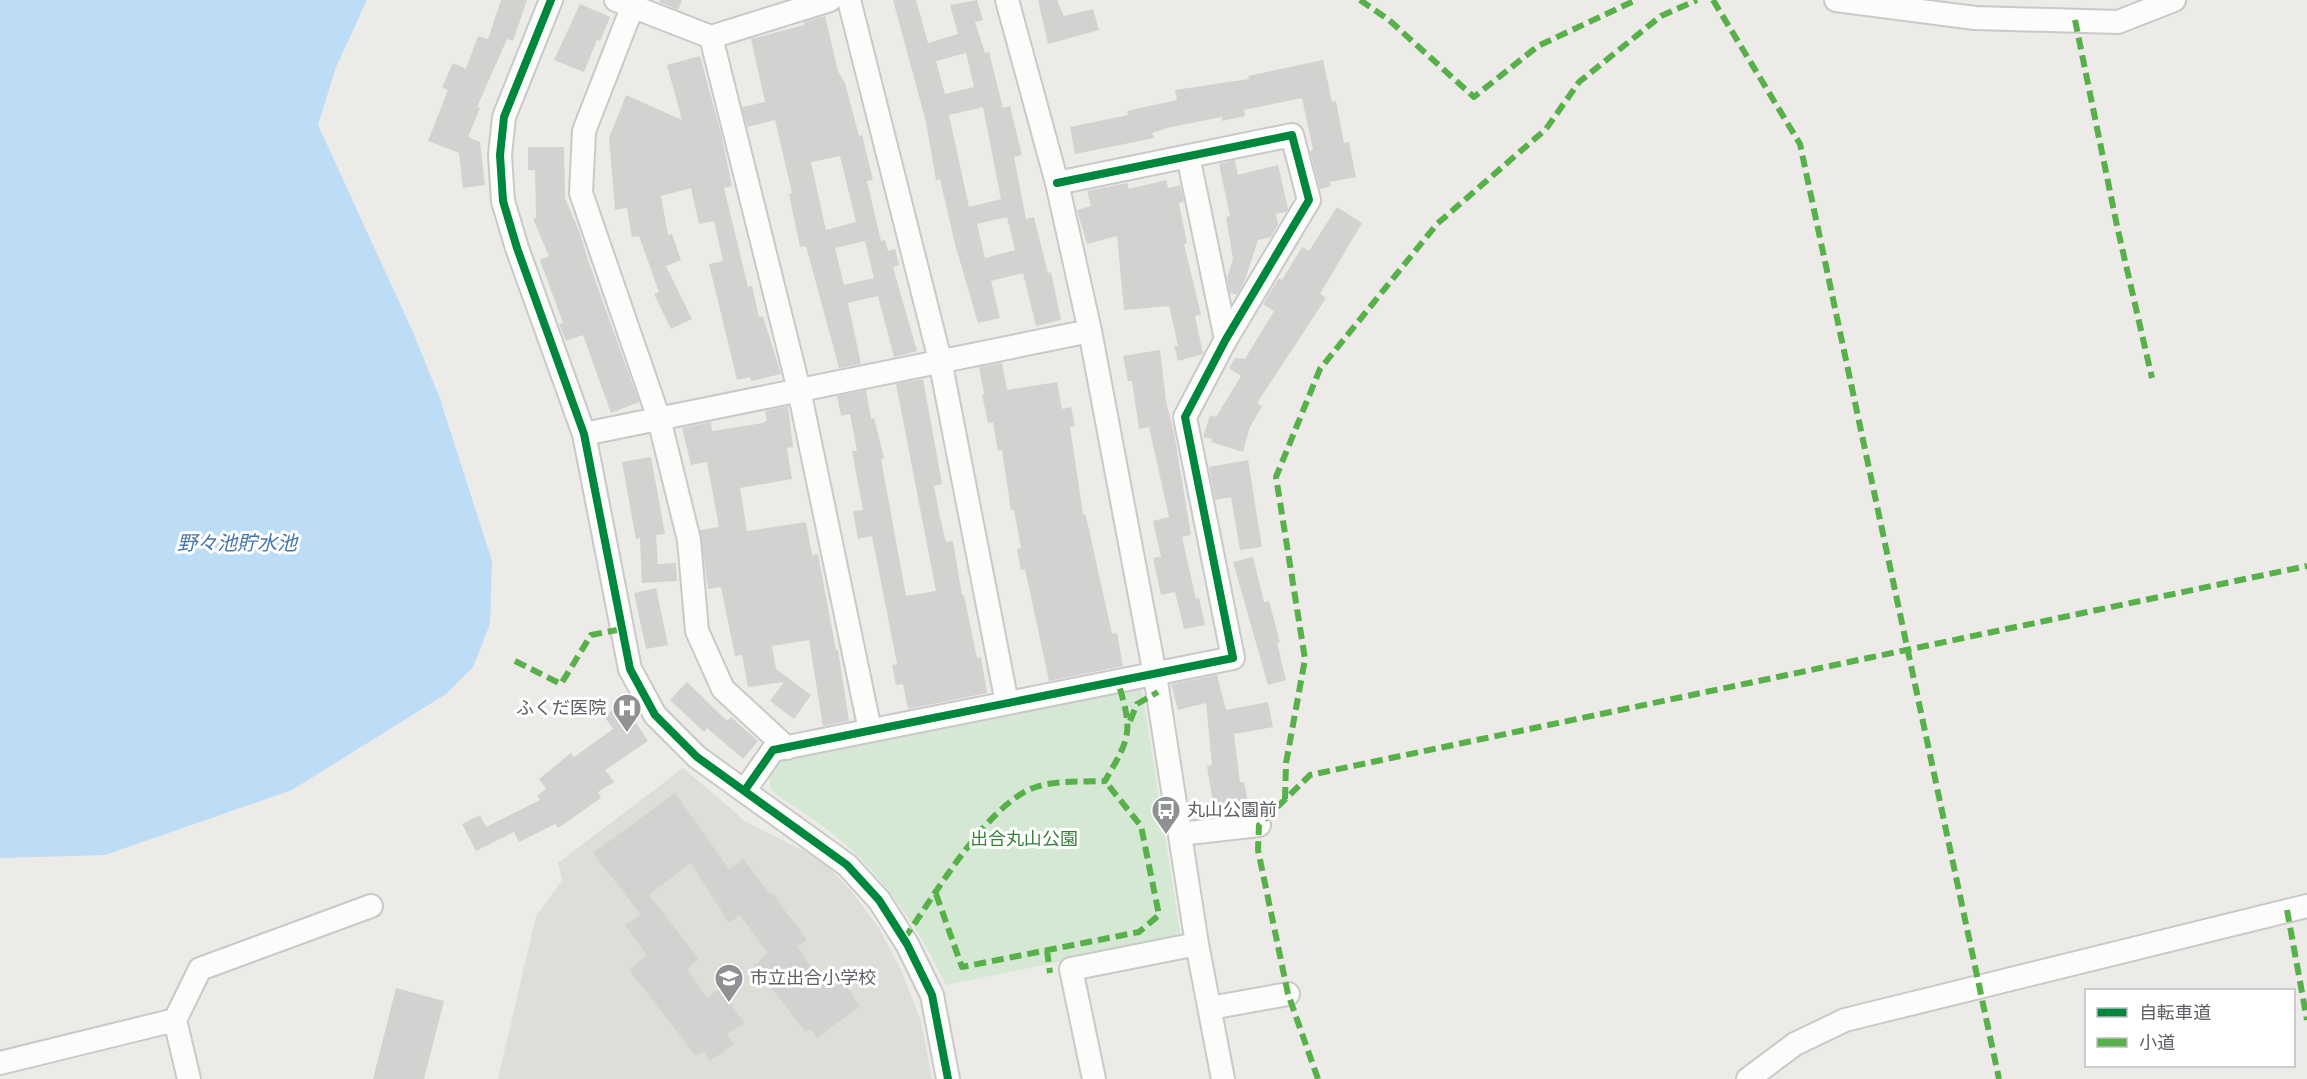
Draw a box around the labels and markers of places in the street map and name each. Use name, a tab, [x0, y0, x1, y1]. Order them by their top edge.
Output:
hospital icon: ふくだ医院	[611, 692, 643, 734]
place label: ふくだ医院	[516, 697, 606, 719]
bus stop icon: 丸山公園前	[1150, 794, 1182, 836]
place label: 丸山公園前	[1187, 799, 1277, 821]
school or university icon: 市立出合小学校	[713, 962, 745, 1004]
place label: 市立出合小学校	[750, 967, 876, 989]

